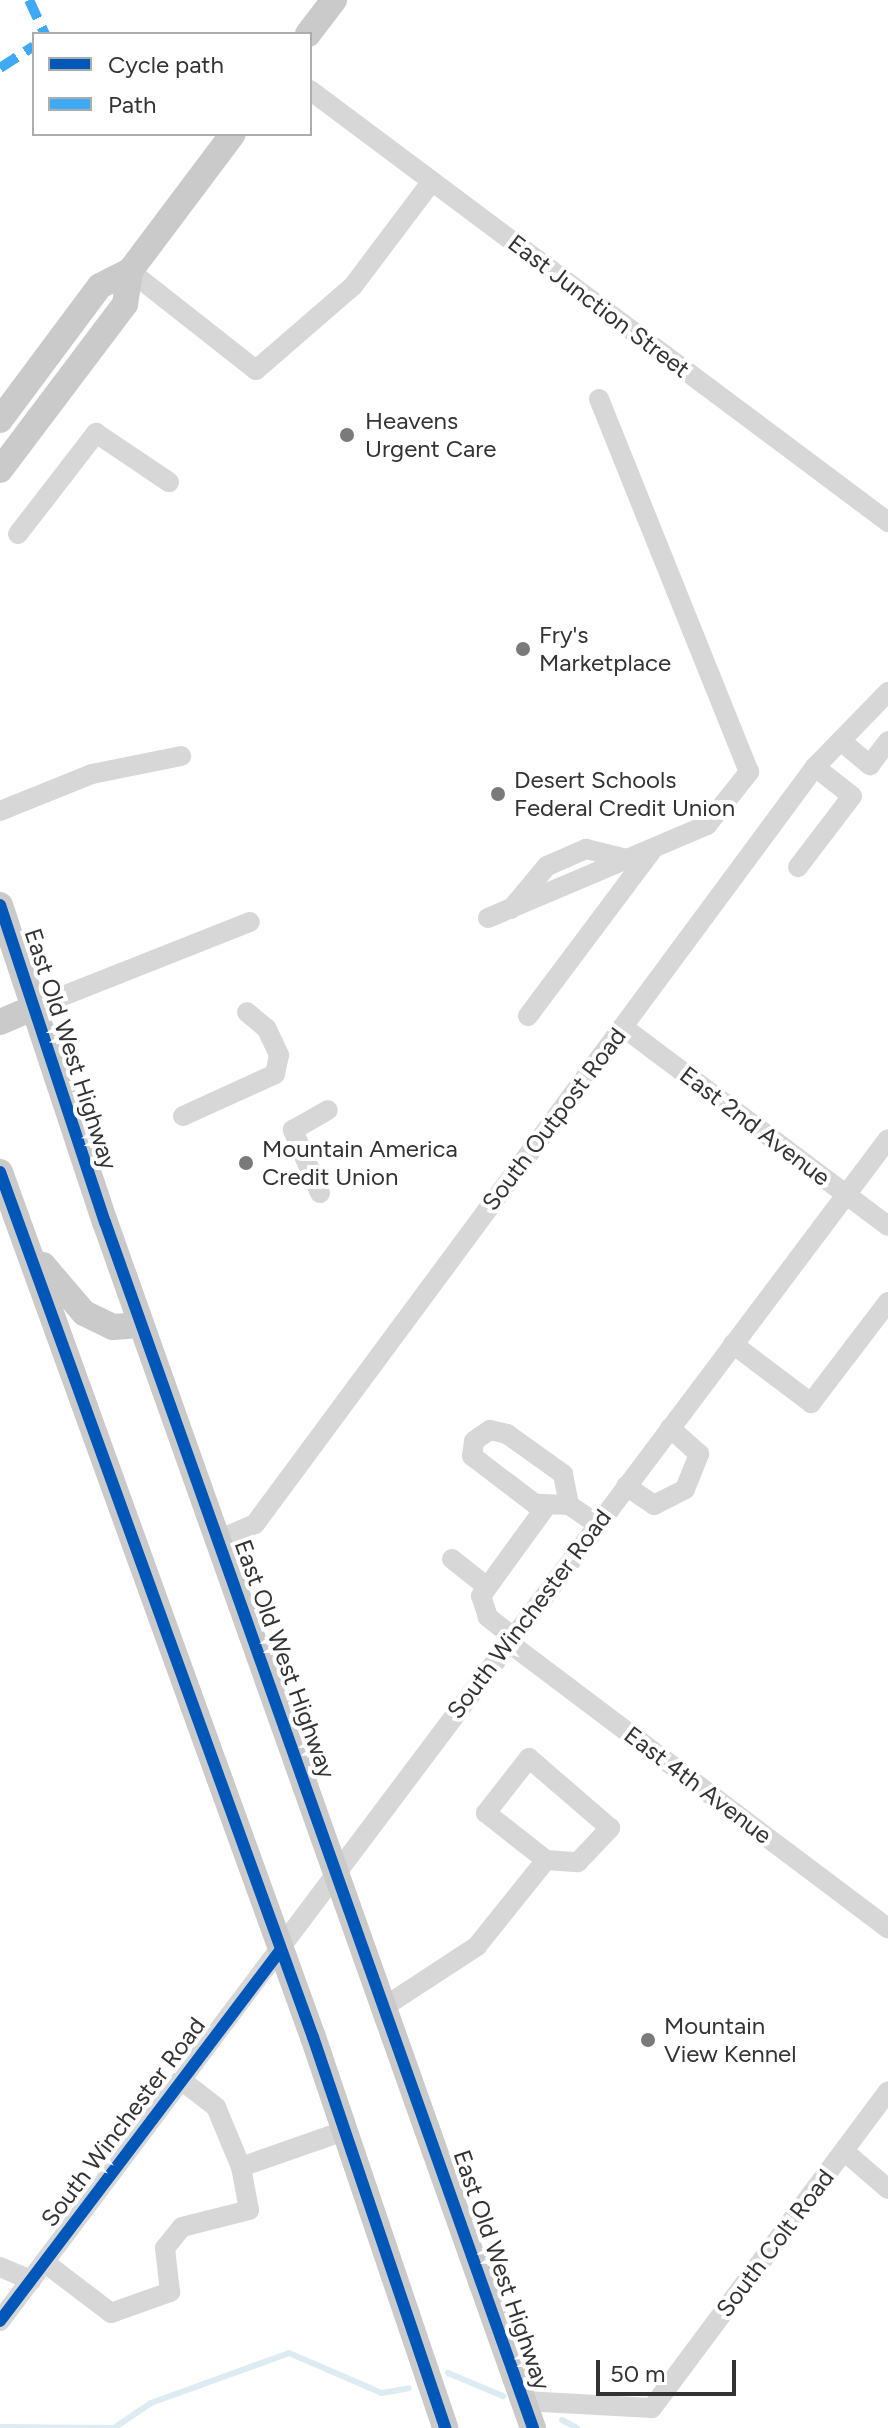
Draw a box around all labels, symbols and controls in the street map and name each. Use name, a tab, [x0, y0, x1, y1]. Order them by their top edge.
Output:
legend	[32, 32, 312, 136]
text: Cycle path	[108, 50, 224, 79]
text: Path	[108, 90, 156, 119]
street label: East Junction Street	[503, 228, 695, 384]
place label: Heavens Urgent Care	[365, 407, 496, 463]
marker: Heavens Urgent Care	[336, 424, 358, 446]
place label: Fry's Marketplace	[539, 621, 671, 677]
marker: Fry's Marketplace	[514, 640, 532, 658]
place label: Desert Schools Federal Credit Union	[514, 766, 735, 822]
marker: Desert Schools Federal Credit Union	[489, 785, 507, 803]
street label: East Old West Highway	[18, 925, 124, 1173]
street label: South Outpost Road	[476, 1022, 632, 1216]
street label: East 2nd Avenue	[674, 1060, 836, 1192]
place label: Mountain America Credit Union	[262, 1135, 458, 1191]
marker: Mountain America Credit Union	[237, 1154, 255, 1172]
street label: South Winchester Road	[441, 1504, 617, 1724]
street label: East Old West Highway	[228, 1536, 342, 1782]
street label: East 4th Avenue	[619, 1720, 777, 1850]
street label: South Winchester Road	[35, 2012, 211, 2232]
place label: Mountain View Kennel	[664, 2012, 796, 2068]
marker: Mountain View Kennel	[639, 2031, 657, 2049]
street label: East Old West Highway	[447, 2146, 557, 2394]
street label: South Colt Road	[710, 2164, 840, 2322]
scale bar	[600, 2344, 740, 2394]
text: 50 m	[610, 2359, 666, 2388]

